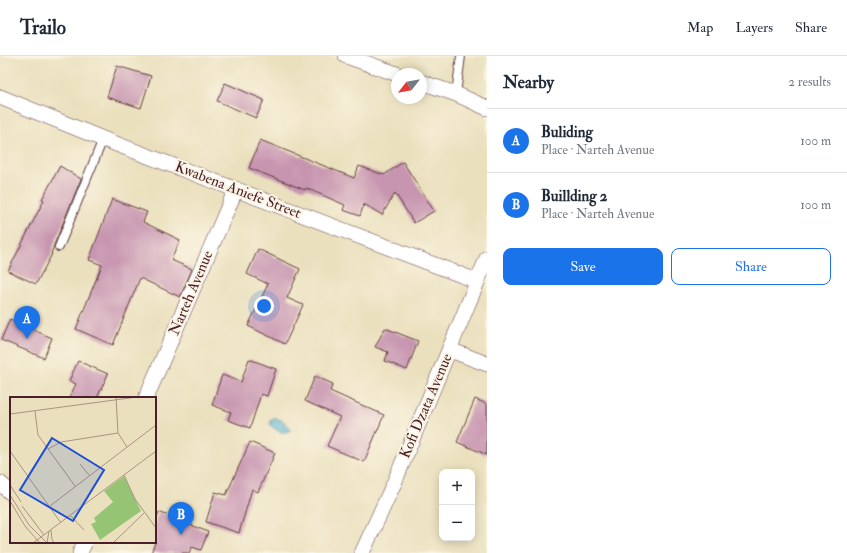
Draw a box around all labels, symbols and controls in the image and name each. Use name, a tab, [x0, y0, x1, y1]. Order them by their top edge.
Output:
text: Trailo	[20, 16, 66, 40]
text: Map	[687, 19, 713, 36]
text: Layers	[735, 19, 773, 36]
text: Share	[795, 19, 827, 36]
north arrow	[391, 68, 427, 104]
text: Nearby	[503, 72, 554, 93]
text: 2 results	[788, 74, 831, 90]
text: Buliding	[541, 123, 593, 142]
text: A	[512, 133, 520, 149]
text: 100 m	[800, 133, 831, 149]
text: Place · Narteh Avenue	[541, 142, 654, 158]
street label: Kwabena Aniefe Street	[172, 157, 304, 223]
text: Buillding 2	[541, 187, 607, 206]
text: B	[512, 197, 520, 213]
text: 100 m	[800, 197, 831, 213]
text: Place · Narteh Avenue	[541, 206, 654, 222]
street label: Narteh Avenue	[165, 248, 217, 338]
button: Save	[503, 248, 663, 285]
button: Share	[671, 248, 831, 285]
your location	[254, 296, 274, 316]
pin: A	[14, 306, 40, 339]
street label: Kofi Dzata Avenue	[395, 351, 457, 461]
inset map	[10, 397, 156, 543]
map controls	[439, 469, 475, 541]
button: +	[439, 469, 475, 505]
pin: B	[168, 502, 194, 535]
button: −	[439, 505, 475, 541]

